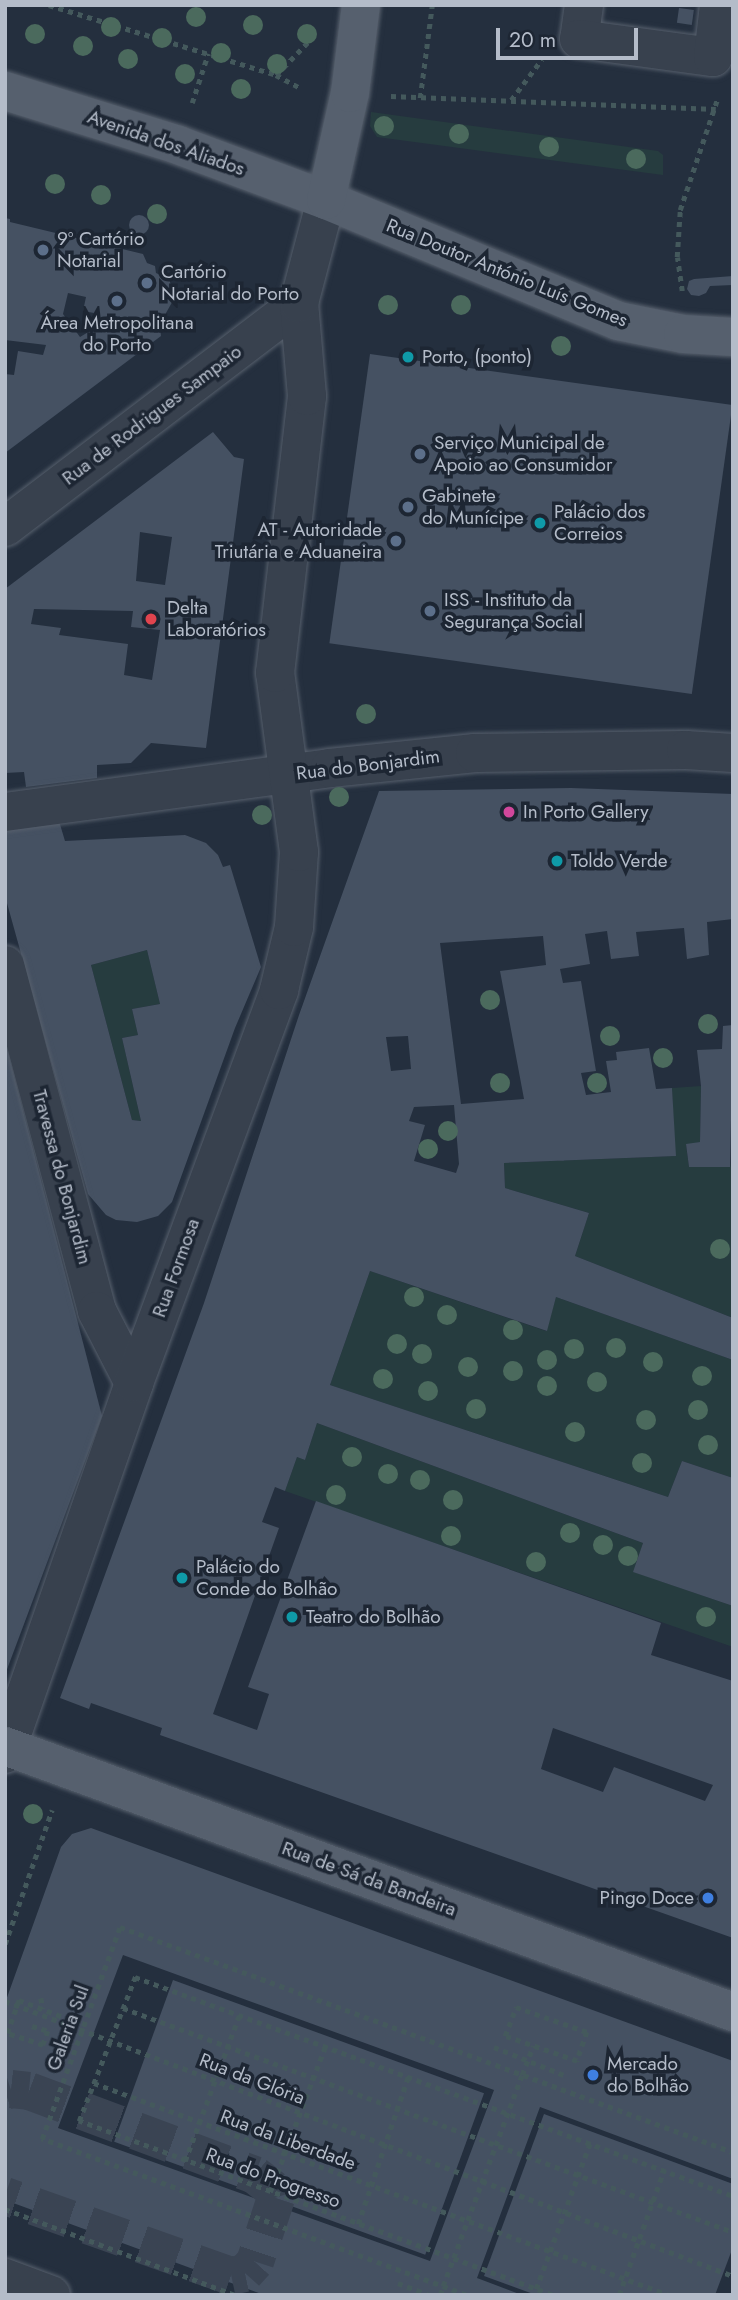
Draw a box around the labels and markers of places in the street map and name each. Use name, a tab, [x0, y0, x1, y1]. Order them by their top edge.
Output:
place label: 9º Cartório Notarial	[57, 228, 144, 272]
marker: 9º Cartório Notarial	[35, 242, 51, 258]
place label: Cartório Notarial do Porto	[161, 261, 299, 305]
marker: Cartório Notarial do Porto	[139, 275, 155, 291]
marker: Área Metropolitana do Porto	[109, 293, 125, 309]
place label: Área Metropolitana do Porto	[40, 312, 194, 356]
place label: Porto, (ponto)	[422, 346, 532, 368]
marker: Porto, (ponto)	[400, 349, 416, 365]
place label: Serviço Municipal de Apoio ao Consumidor	[434, 432, 612, 476]
marker: Serviço Municipal de Apoio ao Consumidor	[412, 446, 428, 462]
place label: Gabinete do Munícipe	[422, 485, 524, 529]
marker: Gabinete do Munícipe	[400, 499, 416, 515]
place label: Palácio dos Correios	[554, 501, 646, 545]
marker: Palácio dos Correios	[532, 515, 548, 531]
place label: AT - Autoridade Triutária e Aduaneira	[215, 519, 382, 563]
marker: AT - Autoridade Triutária e Aduaneira	[388, 533, 404, 549]
place label: ISS - Instituto da Segurança Social	[444, 589, 583, 633]
place label: Delta Laboratórios	[167, 597, 266, 641]
marker: ISS - Instituto da Segurança Social	[422, 603, 438, 619]
marker: Delta Laboratórios	[141, 609, 161, 629]
place label: In Porto Gallery	[523, 801, 649, 823]
marker: In Porto Gallery	[501, 804, 517, 820]
place label: Toldo Verde	[571, 850, 668, 872]
marker: Toldo Verde	[549, 853, 565, 869]
place label: Palácio do Conde do Bolhão	[196, 1556, 337, 1600]
marker: Palácio do Conde do Bolhão	[174, 1570, 190, 1586]
place label: Teatro do Bolhão	[306, 1606, 441, 1628]
marker: Teatro do Bolhão	[284, 1609, 300, 1625]
place label: Pingo Doce	[600, 1887, 694, 1909]
marker: Pingo Doce	[700, 1890, 716, 1906]
place label: Mercado do Bolhão	[607, 2053, 689, 2097]
marker: Mercado do Bolhão	[585, 2067, 601, 2083]

